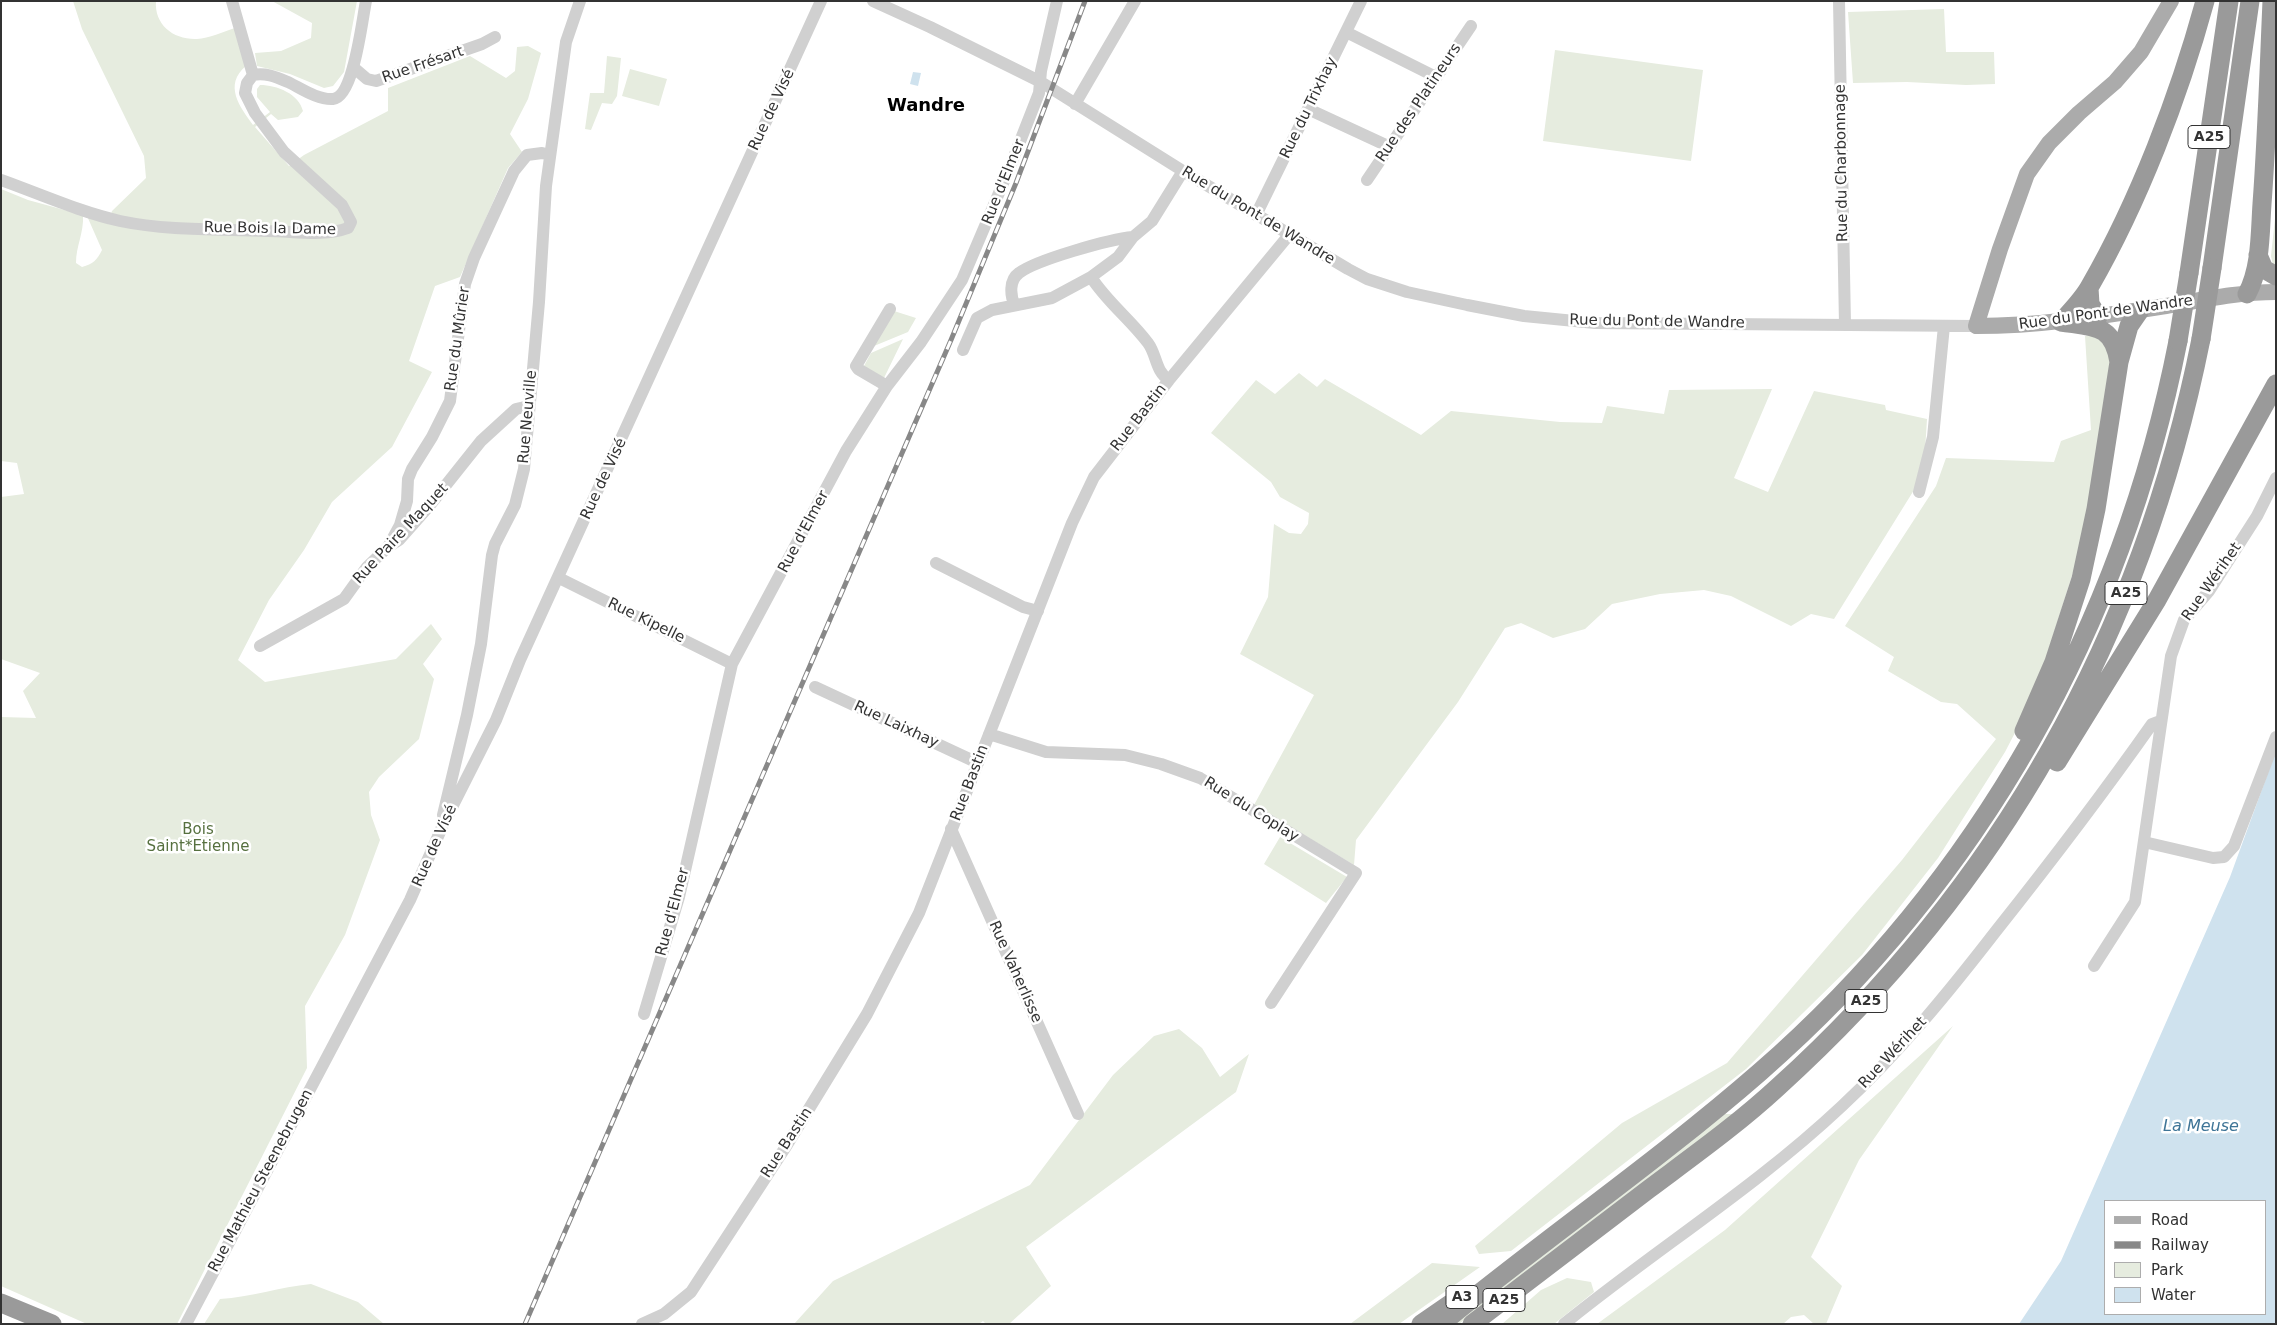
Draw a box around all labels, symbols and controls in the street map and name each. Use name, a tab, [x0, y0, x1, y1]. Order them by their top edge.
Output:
street label: Rue des Platineurs	[1373, 40, 1465, 166]
street label: Rue Frésart	[380, 43, 466, 87]
street label: Rue du Trixhay	[1277, 54, 1341, 162]
street label: Rue de Visé	[745, 66, 799, 154]
street label: Rue du Charbonnage	[1832, 84, 1852, 242]
district label: Wandre	[887, 95, 965, 117]
road number: A25	[2188, 125, 2230, 148]
street label: Rue d'Elmer	[979, 137, 1029, 227]
street label: Rue du Pont de Wandre	[1178, 163, 1338, 269]
street label: Rue Bois la Dame	[204, 219, 336, 239]
street label: Rue du Mûrier	[442, 286, 474, 392]
street label: Rue du Pont de Wandre	[2018, 292, 2194, 334]
street label: Rue du Pont de Wandre	[1569, 311, 1745, 333]
street label: Rue Neuville	[515, 369, 541, 465]
street label: Rue Bastin	[1107, 381, 1171, 455]
street label: Rue de Visé	[577, 435, 631, 523]
street label: Rue Paire Maquet	[350, 480, 452, 588]
street label: Rue d'Elmer	[775, 488, 833, 576]
street label: Rue Wérihet	[2178, 539, 2246, 625]
road number: A25	[2105, 582, 2147, 604]
street label: Rue Kipelle	[604, 595, 688, 647]
street label: Rue Laixhay	[851, 698, 941, 752]
street label: Rue Bastin	[947, 742, 993, 824]
street label: Rue du Coplay	[1200, 774, 1302, 846]
street label: Rue de Visé	[409, 802, 461, 890]
park label: Bois Saint*Etienne	[147, 821, 249, 856]
street label: Rue d'Elmer	[653, 866, 693, 958]
street label: Rue Vaherlisse	[984, 918, 1046, 1026]
road number: A25	[1845, 989, 1887, 1012]
street label: Rue Wérihet	[1855, 1013, 1931, 1093]
street label: Rue Mathieu Steenebrugen	[205, 1086, 317, 1276]
street label: Rue Bastin	[758, 1105, 816, 1181]
water label: La Meuse	[2163, 1117, 2239, 1137]
legend	[2104, 1200, 2267, 1315]
text: Road	[2151, 1211, 2189, 1229]
text: Railway	[2151, 1236, 2209, 1254]
text: Park	[2151, 1261, 2183, 1279]
road number: A3	[1446, 1285, 1478, 1308]
text: Water	[2151, 1286, 2195, 1304]
road number: A25	[1483, 1288, 1525, 1312]

